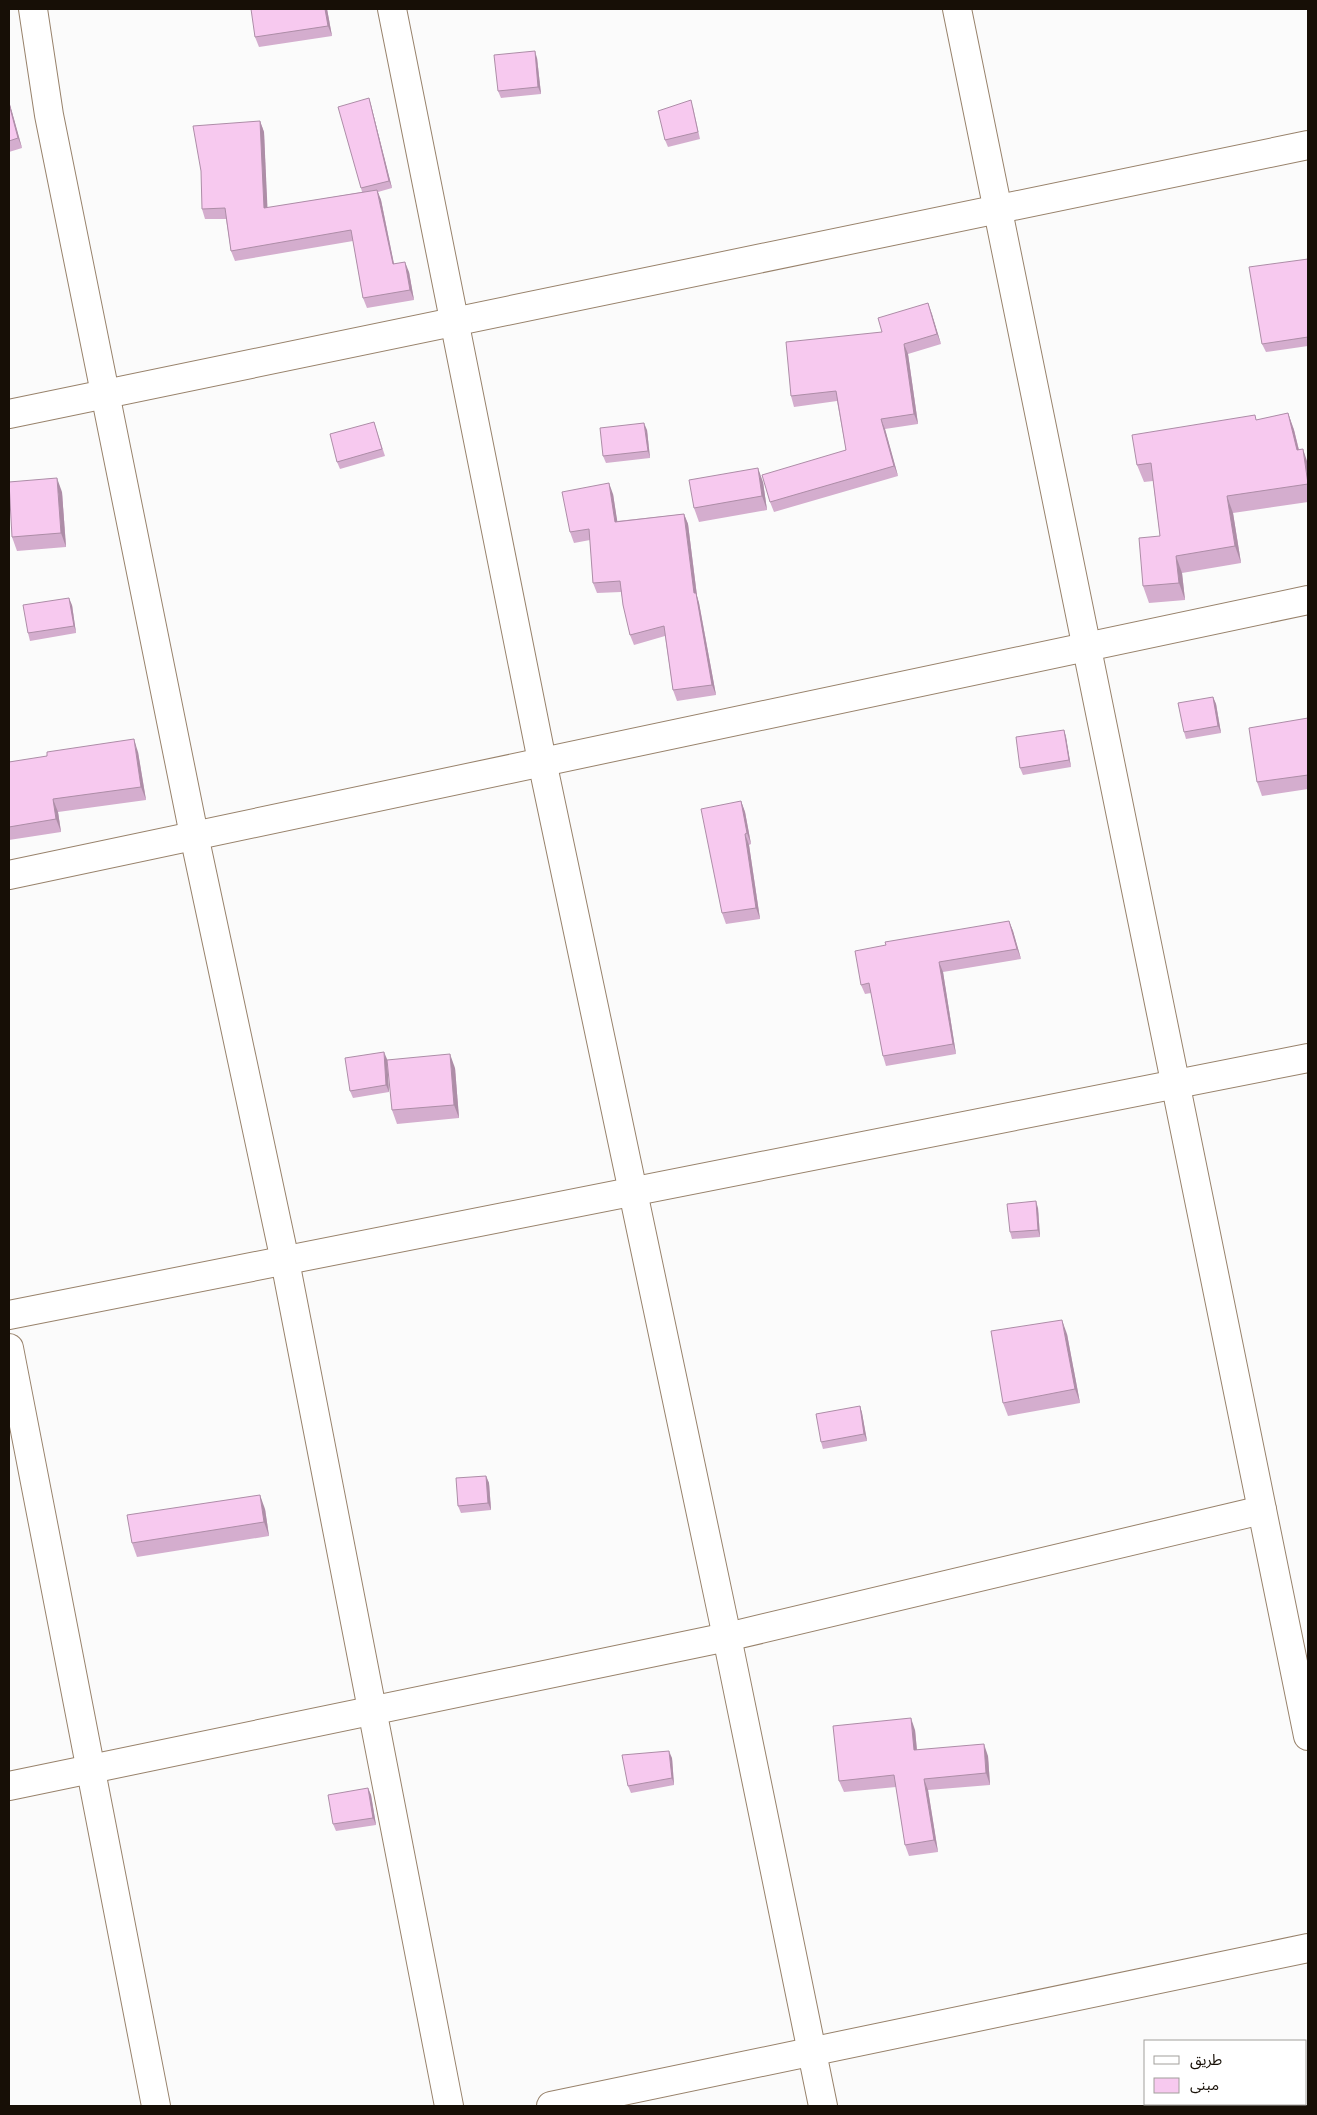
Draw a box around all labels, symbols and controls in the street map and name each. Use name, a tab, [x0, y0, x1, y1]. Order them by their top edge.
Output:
legend	[1144, 2040, 1307, 2105]
text: طريق	[1190, 2051, 1222, 2070]
text: مبنى	[1190, 2076, 1219, 2094]

